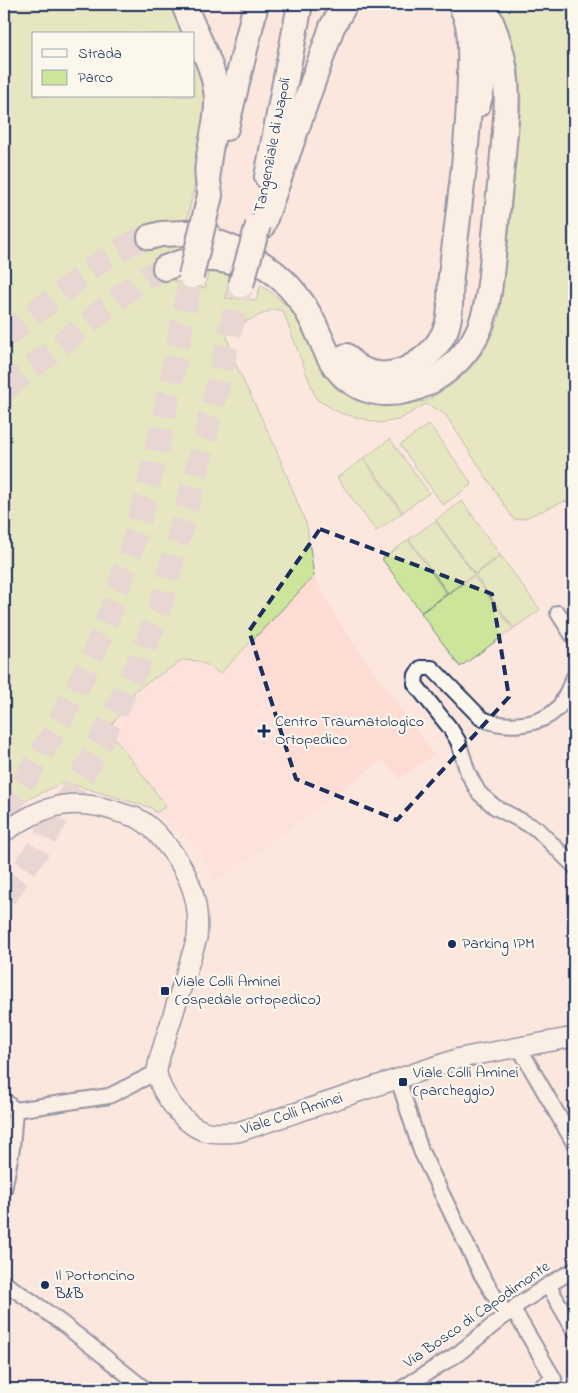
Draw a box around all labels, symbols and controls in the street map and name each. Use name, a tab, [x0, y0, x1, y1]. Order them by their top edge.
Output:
legend	[32, 32, 195, 98]
text: Strada	[78, 43, 122, 65]
text: Parco	[78, 67, 113, 89]
street label: Tangenziale di Napoli	[248, 75, 298, 215]
place label: Centro Traumatologico Ortopedico	[275, 710, 424, 752]
marker: Centro Traumatologico Ortopedico	[257, 724, 271, 738]
place label: Parking IPM	[462, 932, 535, 956]
marker: Parking IPM	[446, 938, 458, 950]
place label: Viale Colli Aminei (ospedale ortopedico)	[174, 970, 321, 1012]
marker: Viale Colli Aminei (ospedale ortopedico)	[159, 985, 171, 997]
place label: Viale Colli Aminei (parcheggio)	[412, 1061, 519, 1103]
marker: Viale Colli Aminei (parcheggio)	[397, 1076, 409, 1088]
street label: Viale Colli Aminei	[237, 1086, 346, 1142]
street label: Via Bosco di Capodimonte	[398, 1255, 556, 1375]
place label: Il Portoncino B&B	[54, 1264, 135, 1306]
marker: Il Portoncino B&B	[39, 1279, 51, 1291]

